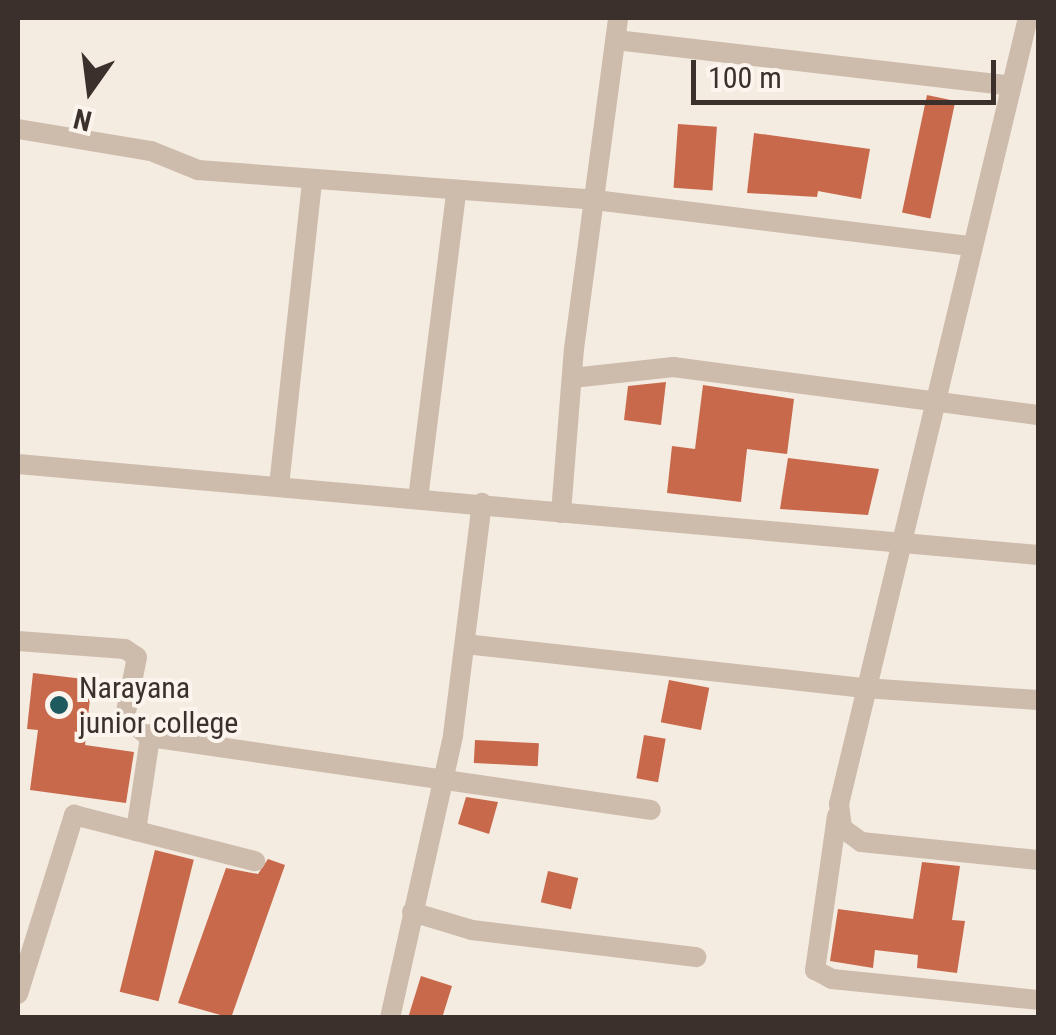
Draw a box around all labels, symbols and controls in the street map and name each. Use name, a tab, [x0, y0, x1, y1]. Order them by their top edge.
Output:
north arrow	[40, 40, 140, 140]
scale bar	[696, 40, 1001, 102]
text: 100 m	[708, 60, 782, 95]
text: N	[70, 102, 95, 138]
place label: Narayana junior college	[79, 670, 238, 740]
marker: Narayana junior college	[48, 694, 70, 716]

